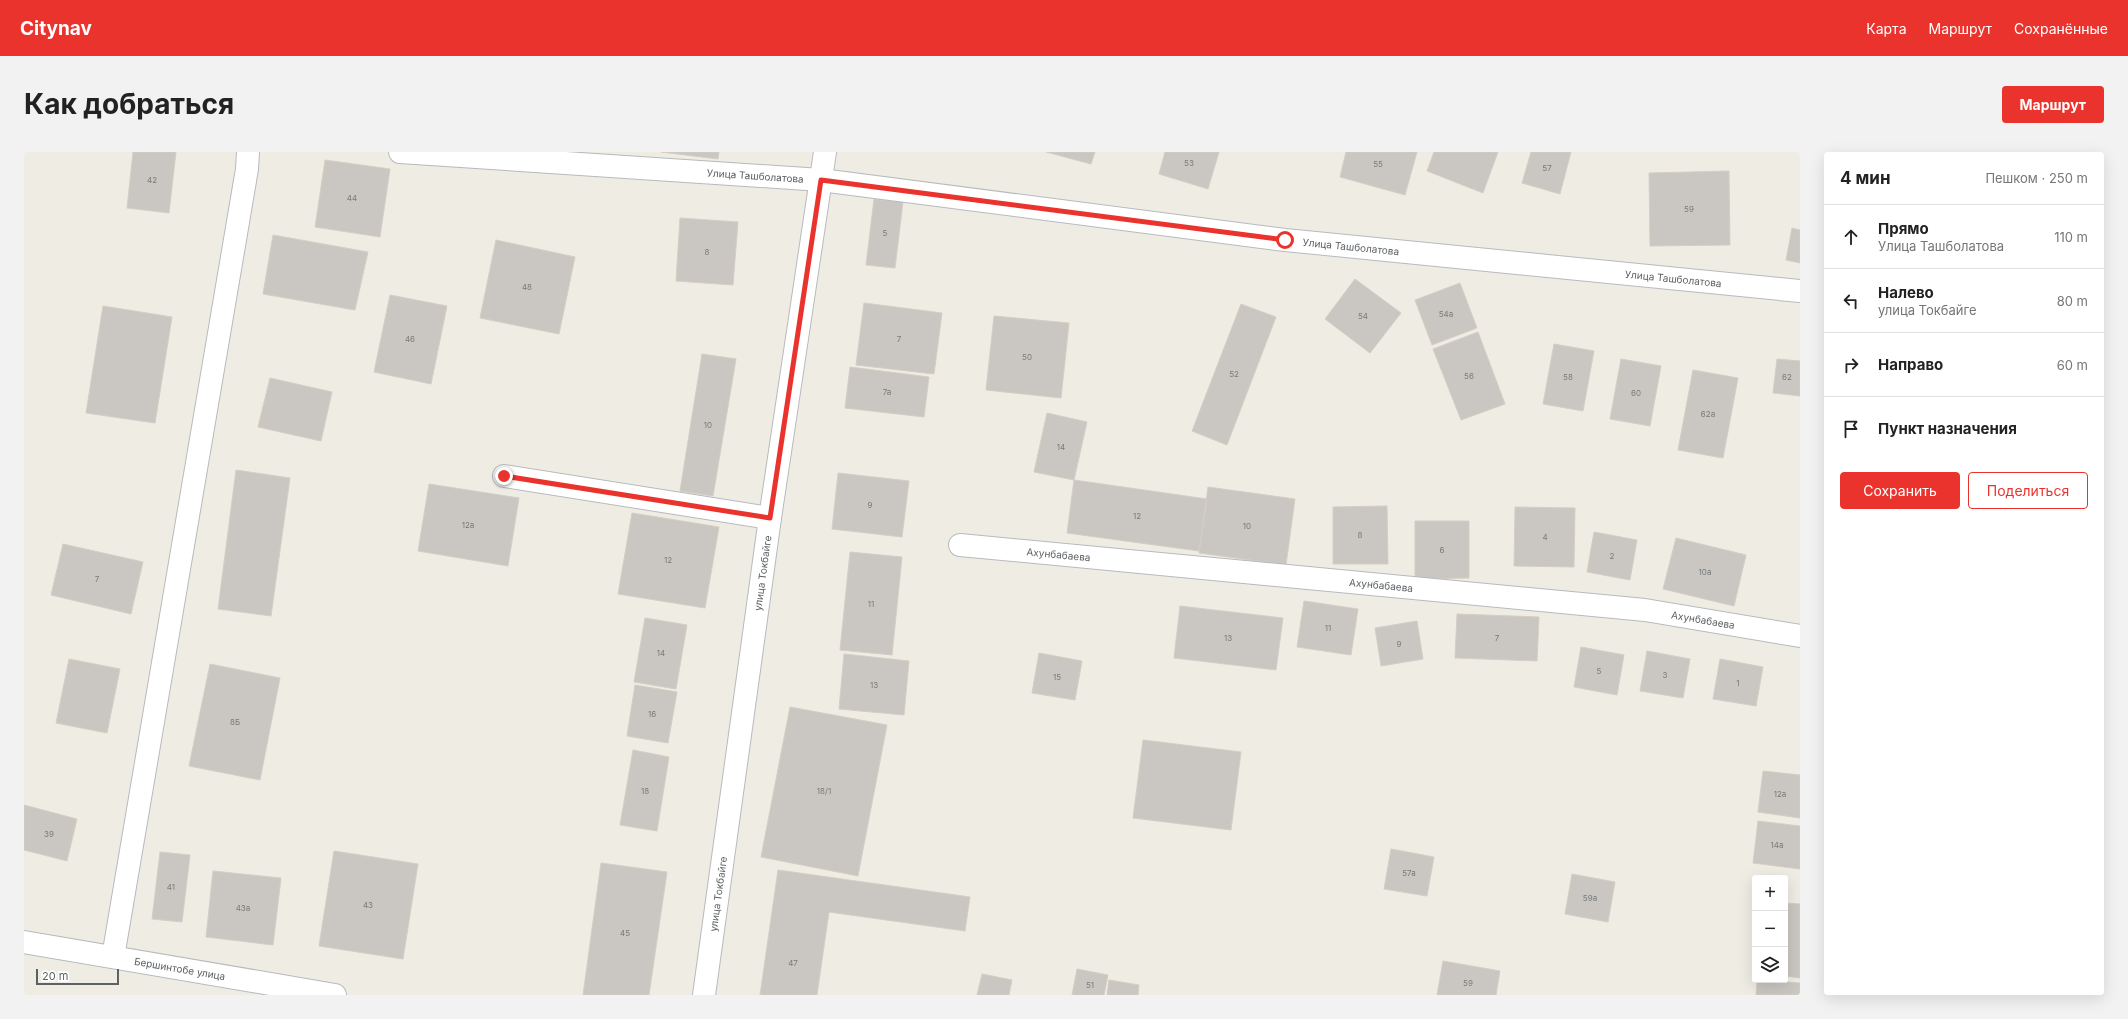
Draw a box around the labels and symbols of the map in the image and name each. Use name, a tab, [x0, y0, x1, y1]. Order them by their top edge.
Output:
house number: 53	[1184, 158, 1194, 168]
house number: 55	[1373, 159, 1383, 169]
house number: 57	[1542, 163, 1552, 173]
street label: Улица Ташболатова	[706, 166, 804, 185]
house number: 42	[147, 175, 157, 185]
house number: 44	[347, 193, 357, 203]
house number: 59	[1684, 204, 1694, 214]
house number: 5	[883, 228, 888, 238]
route start	[1276, 231, 1294, 249]
street label: Улица Ташболатова	[1302, 236, 1400, 257]
house number: 8	[705, 247, 710, 257]
street label: Улица Ташболатова	[1624, 268, 1722, 289]
house number: 48	[522, 282, 532, 292]
house number: 54а	[1439, 309, 1453, 319]
house number: 54	[1358, 311, 1368, 321]
house number: 46	[405, 334, 415, 344]
house number: 7	[897, 334, 902, 344]
house number: 50	[1022, 352, 1032, 362]
house number: 52	[1229, 369, 1239, 379]
house number: 56	[1464, 371, 1474, 381]
house number: 58	[1563, 372, 1573, 382]
house number: 62	[1782, 372, 1792, 382]
house number: 7а	[883, 387, 891, 397]
house number: 60	[1631, 388, 1641, 398]
house number: 62а	[1701, 409, 1715, 419]
house number: 10	[704, 420, 712, 430]
house number: 14	[1057, 442, 1065, 452]
route end	[495, 467, 513, 485]
house number: 9	[868, 500, 873, 510]
house number: 12	[1133, 511, 1141, 521]
house number: 12а	[462, 520, 474, 530]
house number: 10	[1243, 521, 1251, 531]
house number: 8	[1358, 530, 1363, 540]
house number: 4	[1542, 532, 1548, 542]
street label: улица Токбайге	[751, 534, 774, 611]
street label: Ахунбабаева	[1026, 545, 1091, 563]
house number: 6	[1440, 545, 1445, 555]
house number: 2	[1610, 551, 1615, 561]
house number: 12	[664, 555, 672, 565]
house number: 10а	[1699, 567, 1711, 577]
house number: 7	[95, 574, 100, 584]
street label: Ахунбабаева	[1349, 576, 1414, 594]
house number: 11	[868, 599, 874, 609]
street label: Ахунбабаева	[1670, 609, 1736, 631]
house number: 11	[1325, 623, 1331, 633]
house number: 13	[1224, 633, 1232, 643]
house number: 7	[1495, 633, 1500, 643]
house number: 9	[1397, 639, 1402, 649]
house number: 14	[657, 648, 665, 658]
house number: 5	[1597, 666, 1602, 676]
house number: 3	[1663, 670, 1668, 680]
house number: 15	[1053, 672, 1061, 682]
house number: 1	[1736, 678, 1740, 688]
house number: 13	[870, 680, 878, 690]
house number: 16	[648, 709, 656, 719]
house number: 8Б	[230, 717, 240, 727]
house number: 18	[641, 786, 649, 796]
house number: 18/1	[817, 786, 831, 796]
house number: 12а	[1774, 789, 1786, 799]
house number: 39	[44, 829, 54, 839]
house number: 14а	[1771, 840, 1783, 850]
street label: улица Токбайге	[707, 855, 729, 932]
house number: 57а	[1402, 868, 1416, 878]
house number: 41	[167, 882, 175, 892]
house number: 59а	[1583, 893, 1597, 903]
house number: 43	[363, 900, 373, 910]
house number: 43а	[236, 903, 250, 913]
house number: 45	[620, 928, 630, 938]
street label: Бершинтобе улица	[133, 955, 226, 982]
house number: 47	[788, 958, 798, 968]
scale bar	[36, 967, 119, 986]
house number: 59	[1463, 978, 1473, 988]
house number: 51	[1086, 980, 1094, 990]

